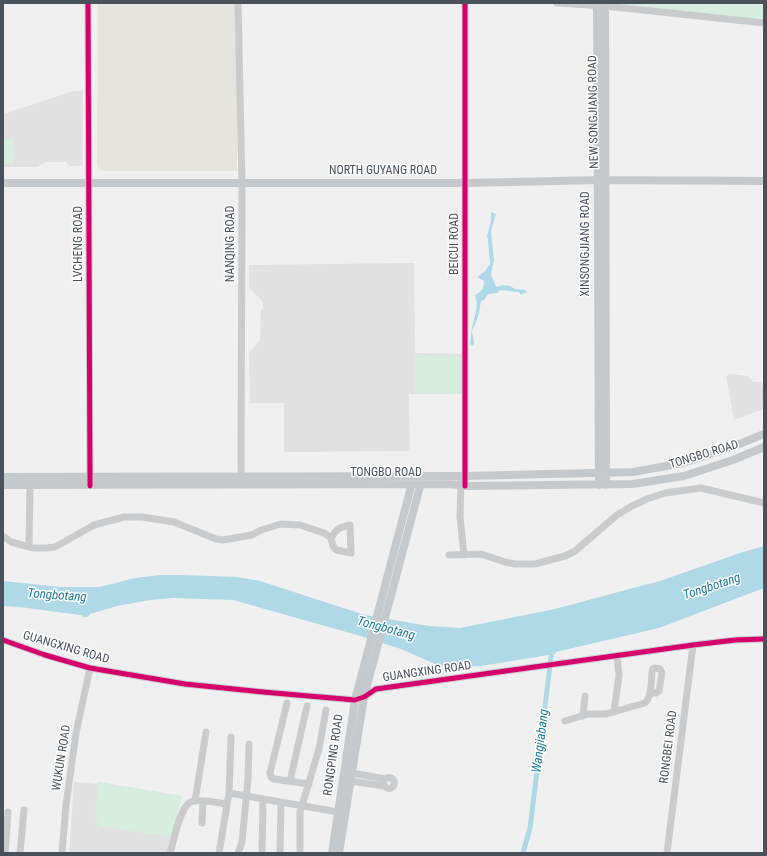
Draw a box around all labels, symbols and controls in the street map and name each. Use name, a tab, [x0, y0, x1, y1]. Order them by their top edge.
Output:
street label: NEW SONGJIANG ROAD	[586, 55, 602, 169]
street label: NORTH GUYANG ROAD	[329, 164, 437, 178]
street label: XINSONGJIANG ROAD	[579, 191, 593, 297]
street label: LVCHENG ROAD	[72, 206, 86, 282]
street label: NANQING ROAD	[224, 206, 238, 282]
street label: BEICUI ROAD	[448, 213, 462, 275]
street label: TONGBO ROAD	[668, 438, 740, 472]
street label: TONGBO ROAD	[350, 466, 422, 480]
water label: Tongbotang	[681, 570, 743, 604]
water label: Tongbotang	[27, 586, 87, 606]
water label: Tongbotang	[355, 614, 417, 644]
street label: GUANGXING ROAD	[21, 629, 111, 667]
street label: GUANGXING ROAD	[382, 659, 472, 685]
water label: Wangjiabang	[529, 708, 553, 774]
street label: RONGBEI ROAD	[657, 710, 681, 784]
street label: RONGPING ROAD	[321, 713, 347, 797]
street label: WUKUN ROAD	[50, 724, 74, 792]

